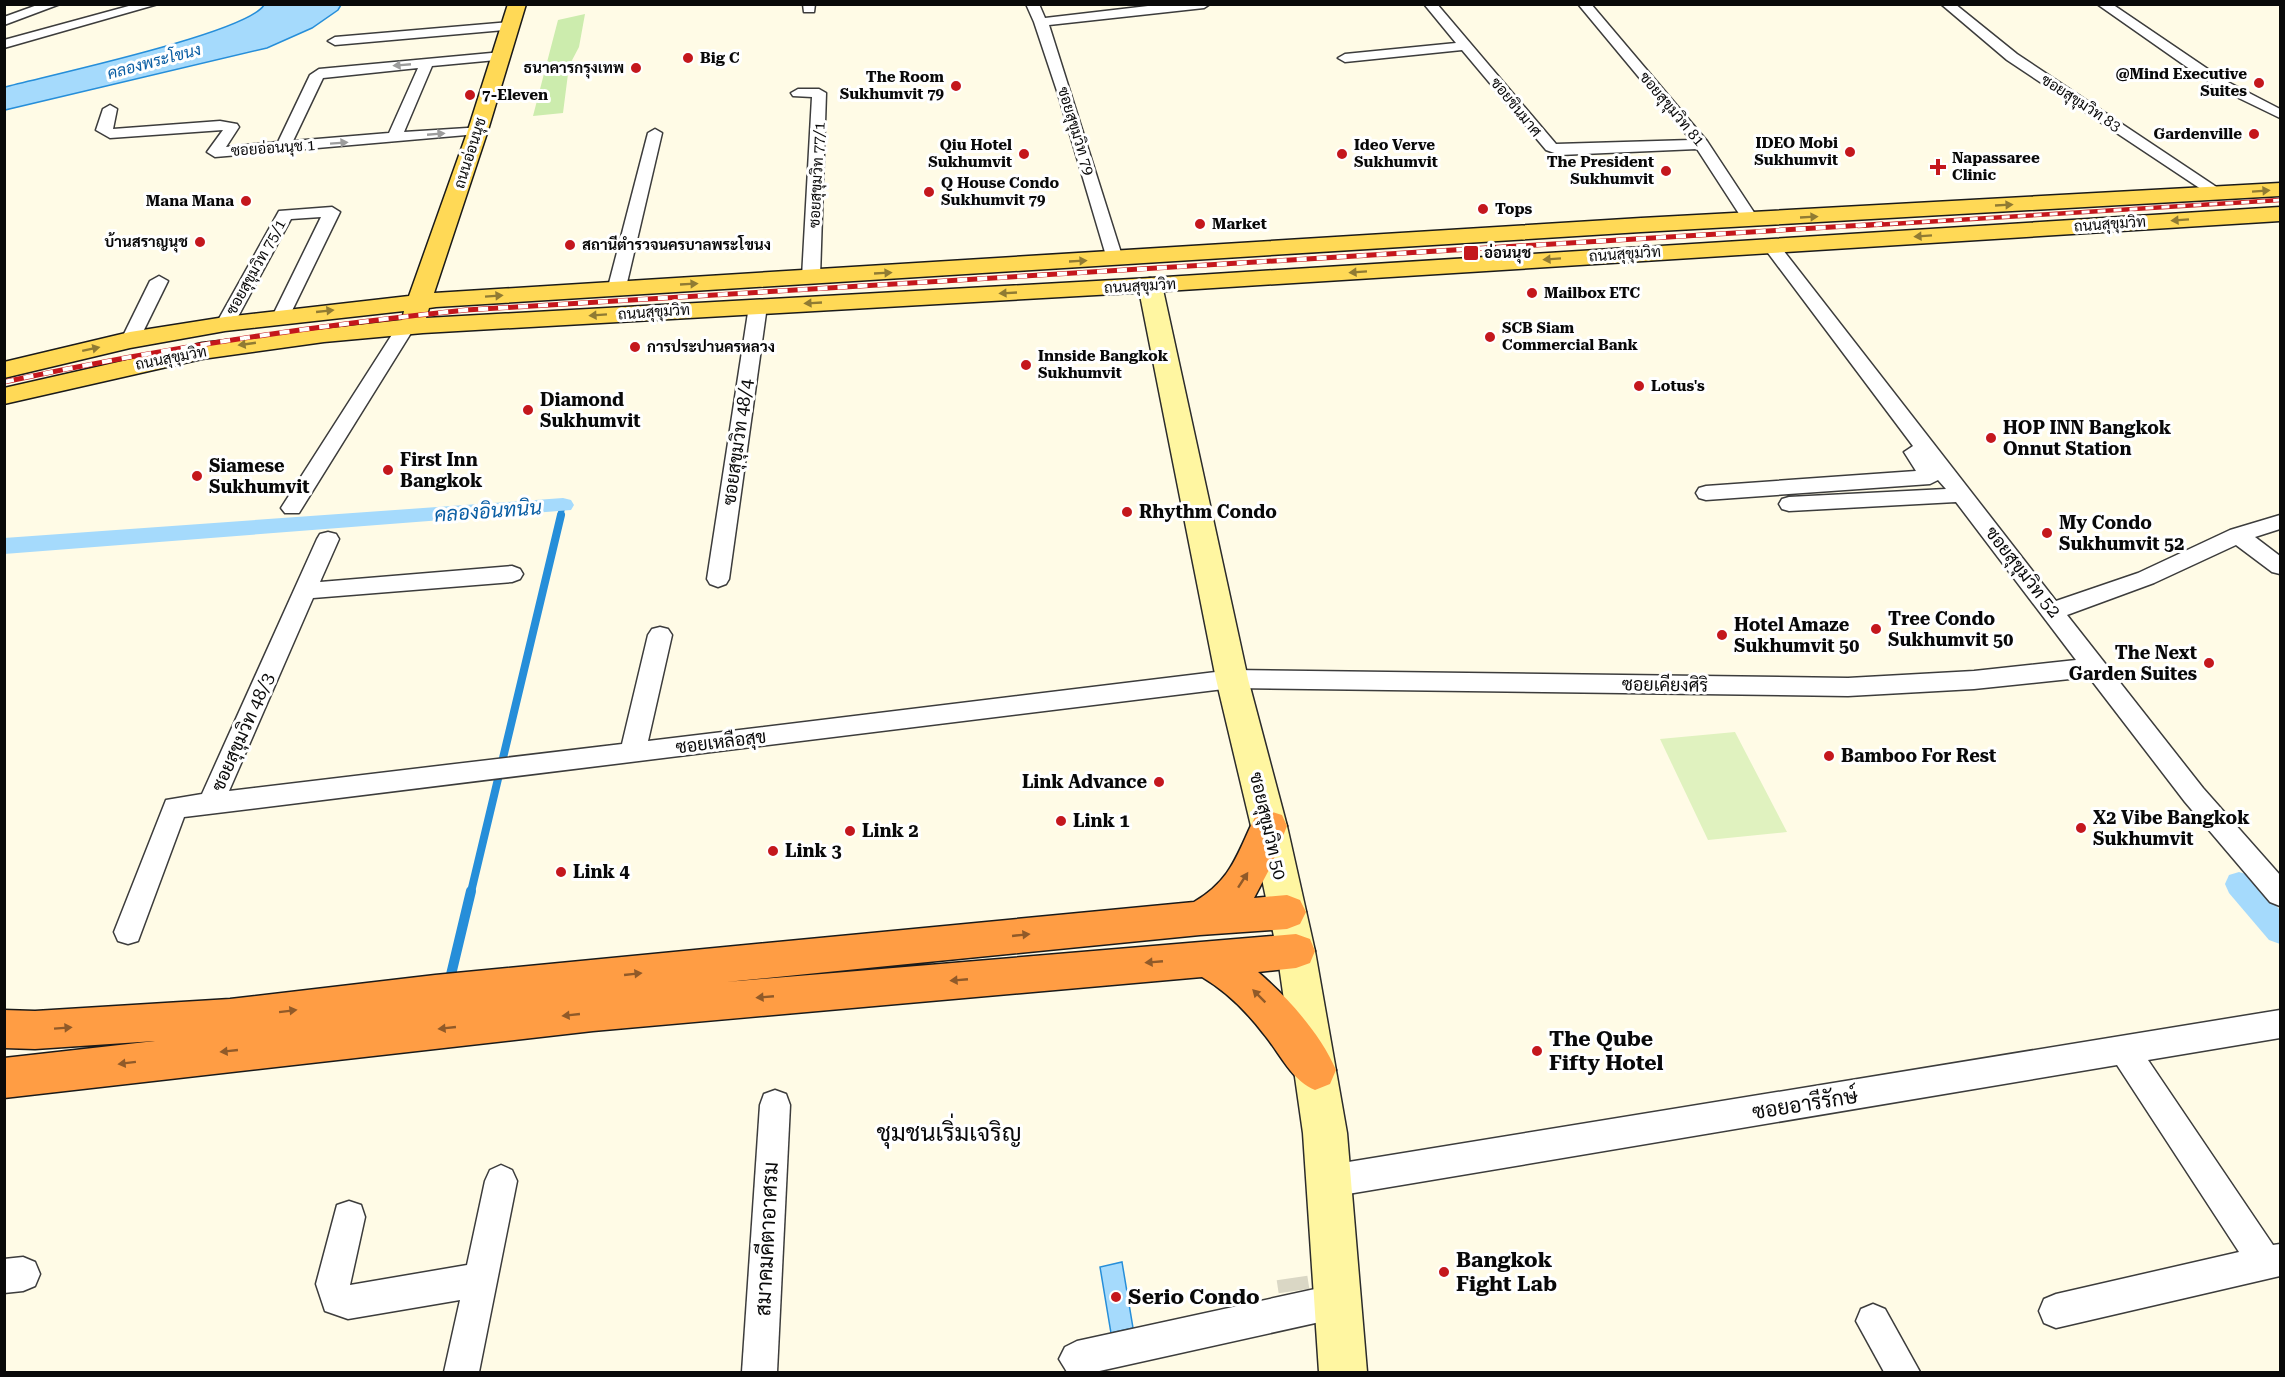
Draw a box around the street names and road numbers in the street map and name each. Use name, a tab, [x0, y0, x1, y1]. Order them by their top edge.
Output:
street label: ซอยสุขุมวิท 81	[1634, 68, 1708, 151]
street label: ซอยสุขุมวิท 83	[2037, 71, 2124, 137]
street label: ซอยชินมาศ	[1487, 74, 1545, 140]
street label: ซอยสุขุมวิท 79	[1052, 85, 1098, 178]
street label: ถนนอ่อนนุช	[449, 115, 492, 191]
street label: ซอยสุขุมวิท 77/1	[805, 121, 831, 229]
street label: ซอยอ่อนนุช 1	[230, 135, 316, 162]
street label: ถนนสุขุมวิท	[2073, 213, 2147, 237]
street label: ซอยสุขุมวิท 75/1	[222, 216, 291, 319]
street label: ถนนสุขุมวิท	[1588, 243, 1662, 267]
street label: ถนนสุขุมวิท	[1103, 275, 1177, 299]
street label: ถนนสุขุมวิท	[617, 301, 691, 325]
street label: ถนนสุขุมวิท	[134, 342, 209, 376]
street label: ซอยสุขุมวิท 48/4	[718, 377, 759, 507]
street label: ซอยสุขุมวิท 52	[1980, 522, 2065, 623]
street label: ซอยสุขุมวิท 48/3	[207, 669, 280, 795]
street label: ซอยเคียงศิริ	[1622, 671, 1709, 696]
street label: ซอยเหลือสุข	[674, 725, 768, 759]
street label: ซอยสุขุมวิท 50	[1244, 770, 1291, 882]
street label: ซอยอารีรักษ์	[1750, 1082, 1860, 1124]
street label: สมาคมคีตาอาศรม	[750, 1161, 783, 1317]

